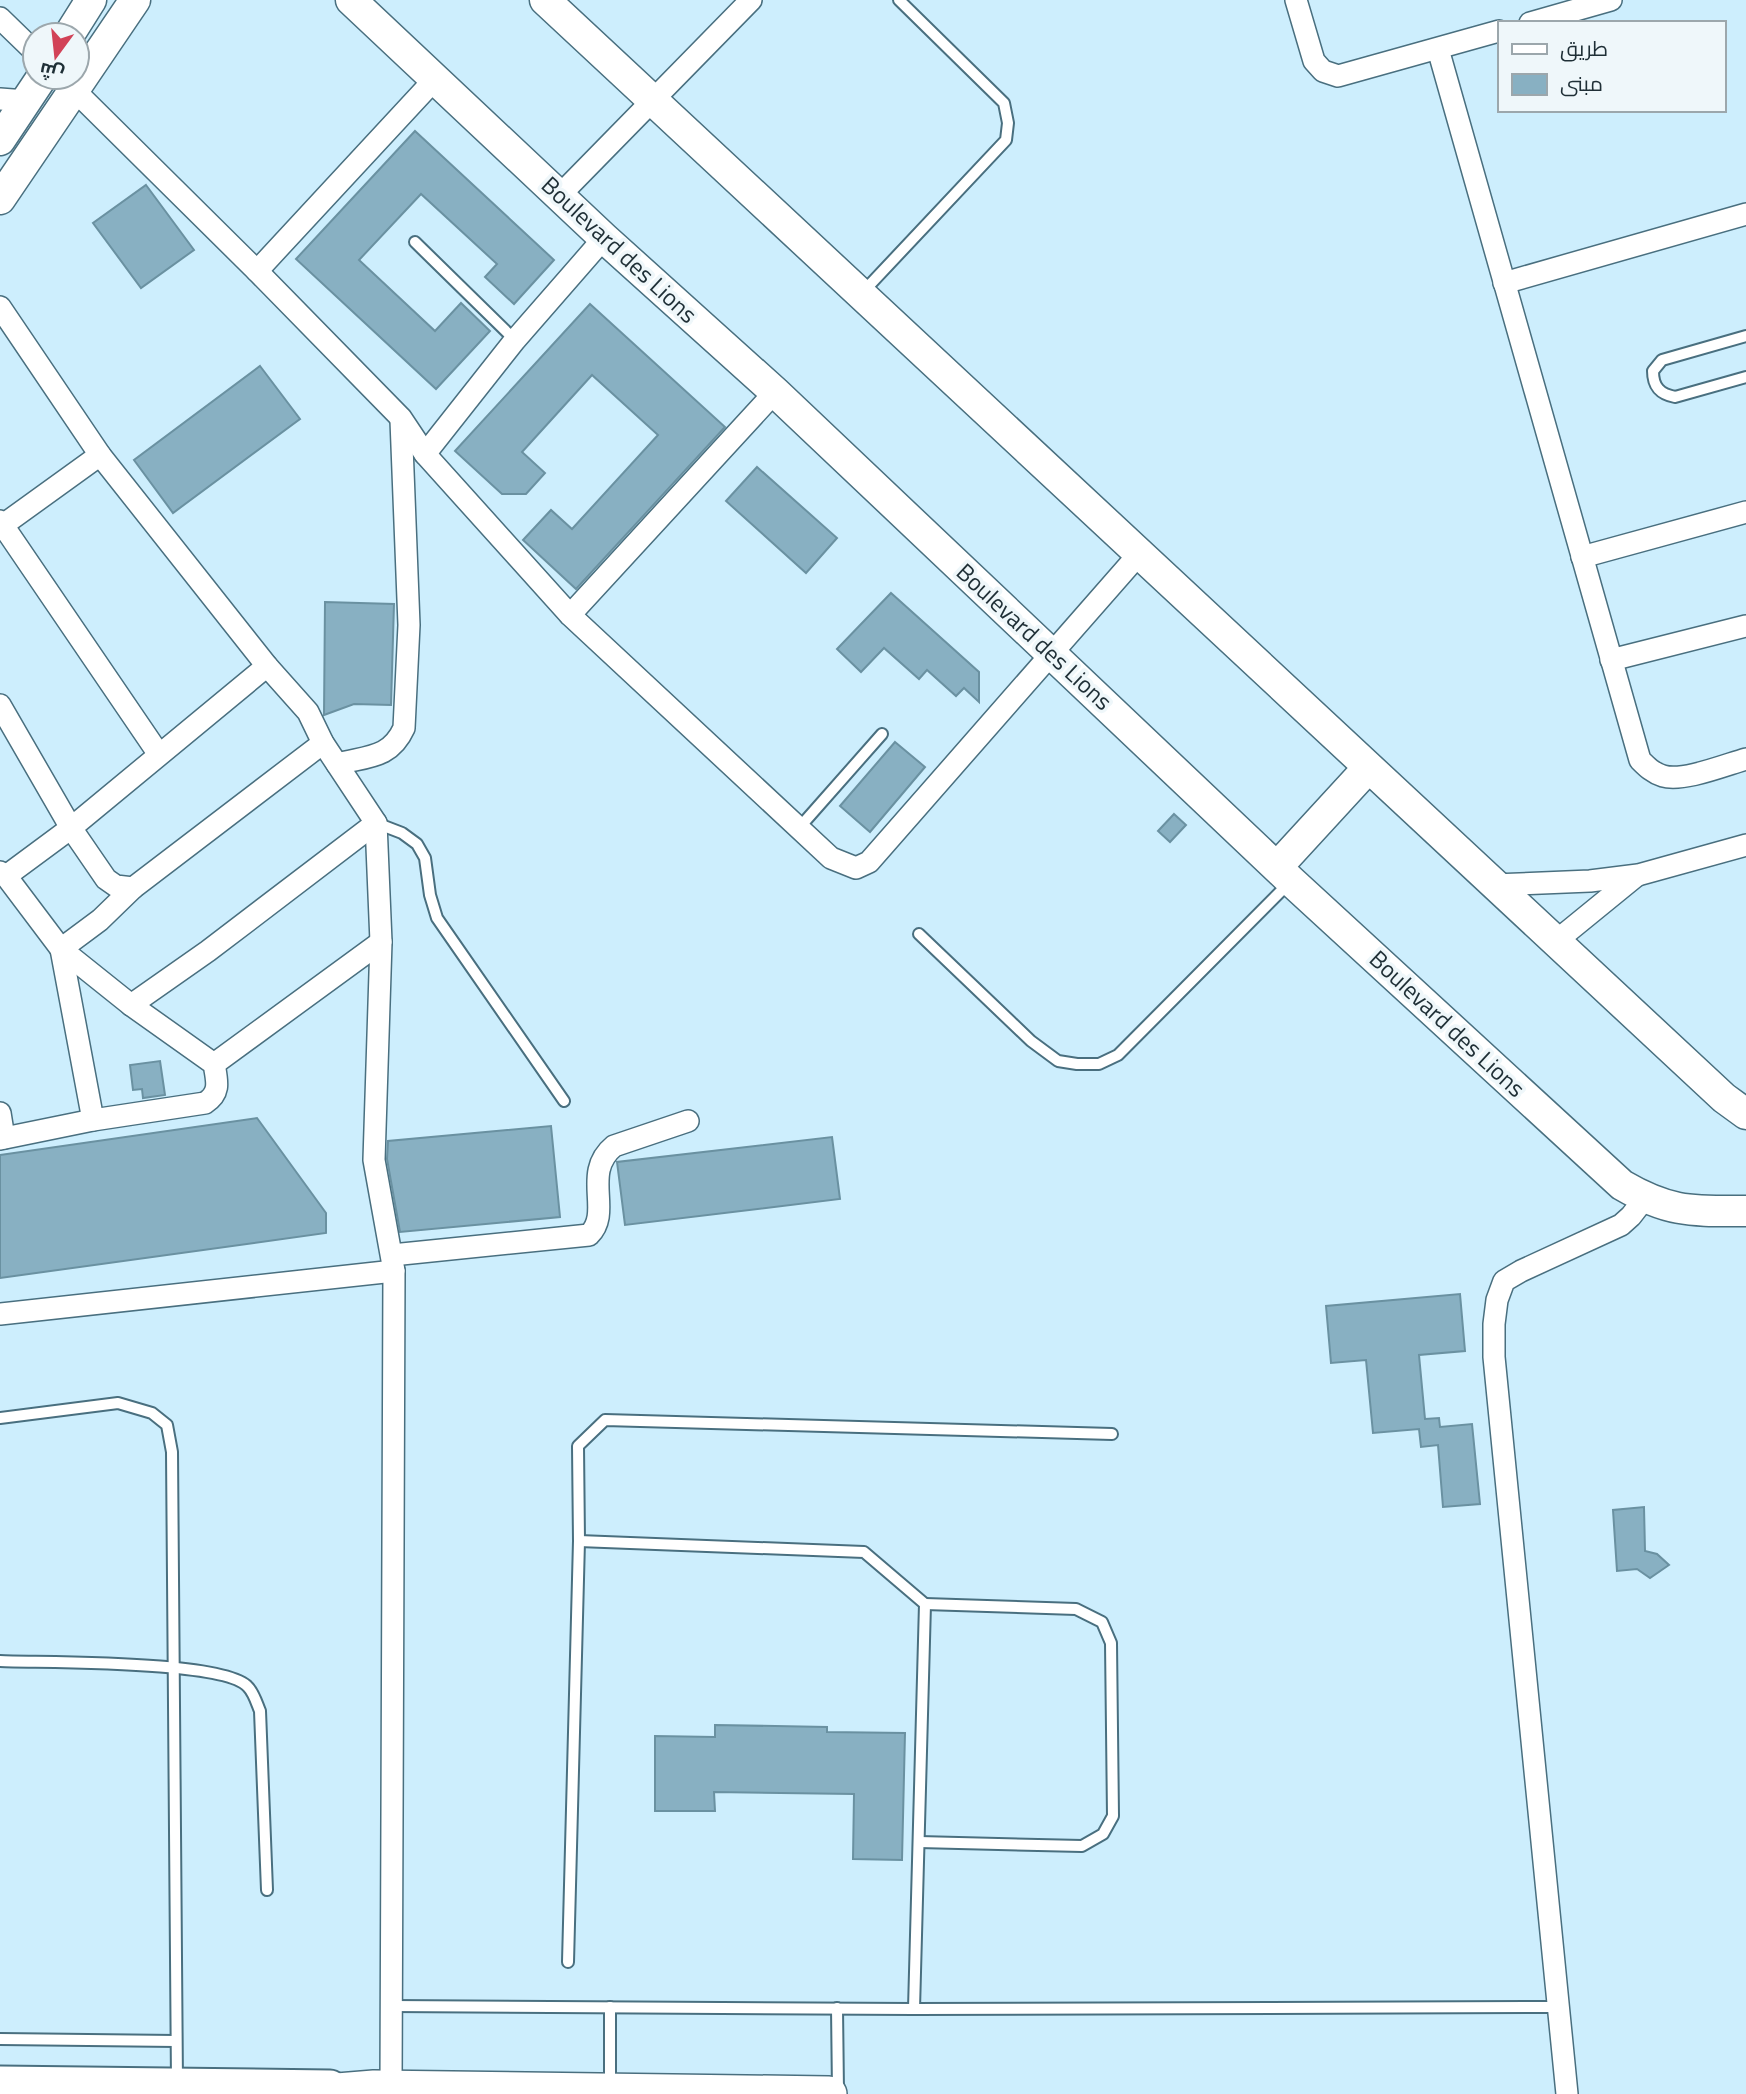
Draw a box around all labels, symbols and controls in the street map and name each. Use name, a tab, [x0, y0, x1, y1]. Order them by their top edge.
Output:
north arrow	[21, 21, 91, 91]
legend	[1498, 21, 1725, 112]
text: طريق	[1560, 32, 1608, 64]
text: ش	[36, 56, 67, 90]
text: مبنى	[1560, 67, 1603, 99]
street label: Boulevard des Lions	[534, 167, 706, 331]
street label: Boulevard des Lions	[949, 554, 1121, 718]
street label: Boulevard des Lions	[1362, 941, 1534, 1105]

